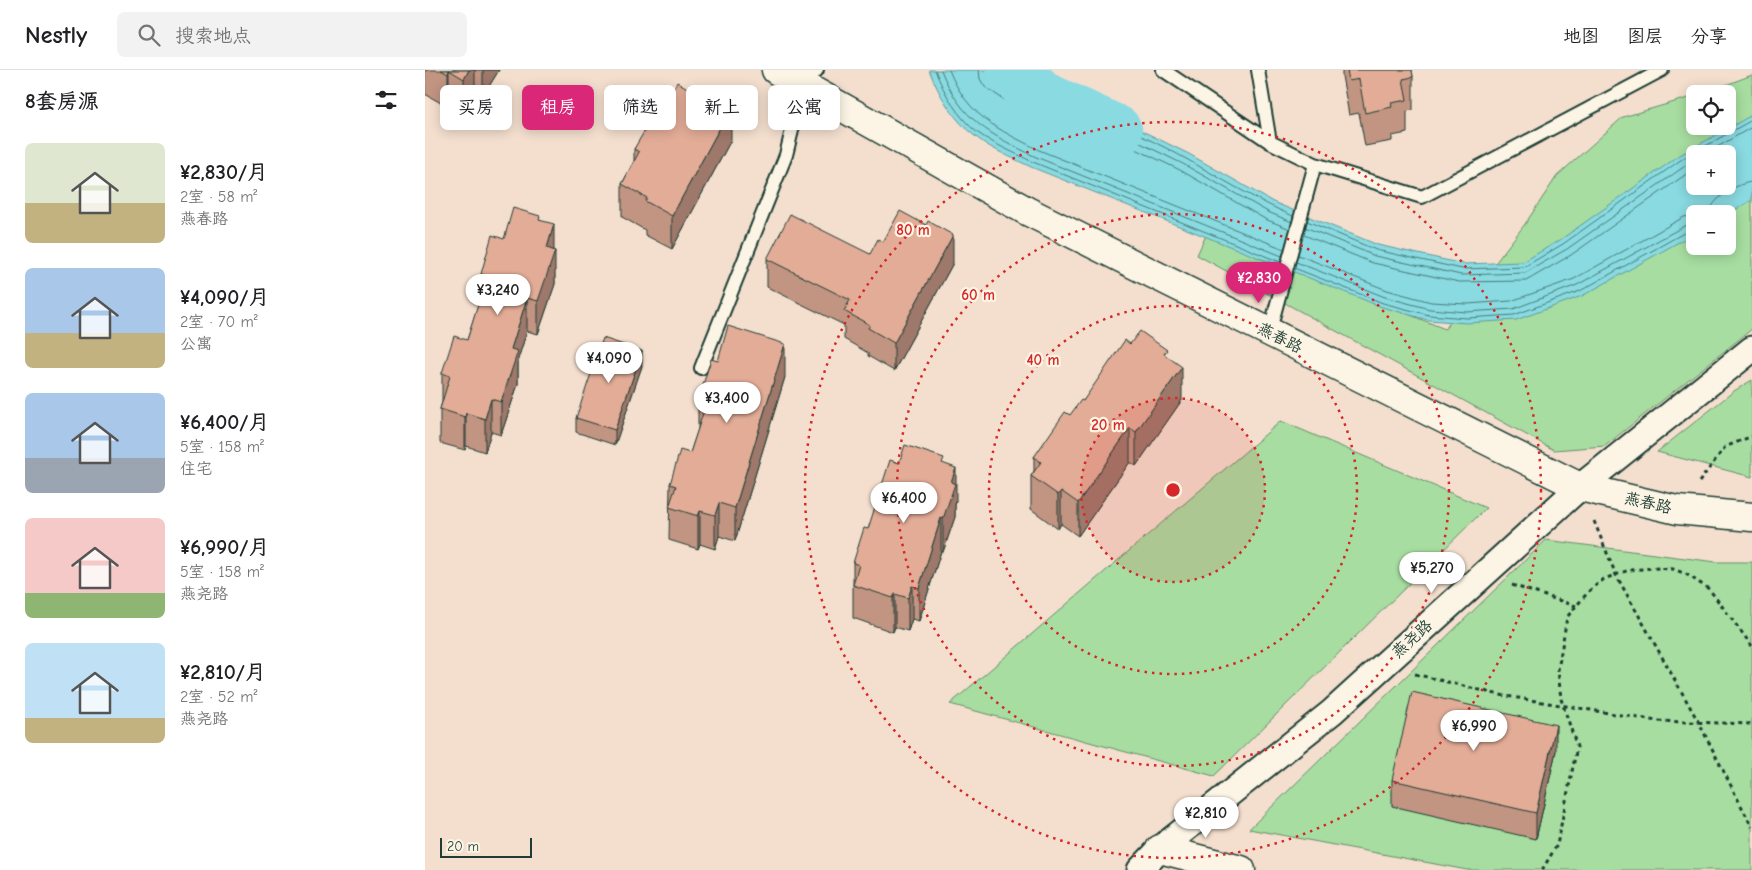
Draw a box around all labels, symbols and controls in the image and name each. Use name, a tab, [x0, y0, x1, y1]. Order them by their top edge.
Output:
search box	[117, 12, 467, 57]
text: Nestly	[25, 21, 87, 49]
icon: search	[135, 21, 163, 49]
text: 搜索地点	[175, 25, 251, 47]
text: 地图	[1563, 26, 1599, 47]
text: 图层	[1627, 26, 1663, 47]
text: 分享	[1691, 26, 1727, 47]
chip: 买房	[440, 85, 512, 130]
chip: 租房	[522, 85, 594, 130]
chip: 筛选	[604, 85, 676, 130]
chip: 新上	[686, 85, 758, 130]
chip: 公寓	[768, 85, 840, 130]
map controls	[1686, 85, 1736, 255]
button: locate	[1686, 85, 1736, 135]
icon: filters	[372, 86, 400, 114]
text: 8套房源	[25, 89, 99, 113]
button: +	[1686, 145, 1736, 195]
text: ¥2,830/月	[180, 160, 268, 184]
icon: home	[65, 163, 125, 223]
text: 2室 · 58 m²	[180, 188, 257, 206]
button: −	[1686, 205, 1736, 255]
text: 燕春路	[180, 210, 228, 228]
text: 80 m	[896, 221, 930, 239]
pin: ¥2,830	[1218, 262, 1300, 304]
text: ¥2,830	[1237, 269, 1281, 287]
pin: ¥3,240	[457, 274, 539, 316]
text: ¥3,240	[477, 281, 519, 299]
text: ¥4,090/月	[180, 285, 269, 309]
text: 60 m	[961, 286, 995, 304]
icon: home	[65, 288, 125, 348]
text: 2室 · 70 m²	[180, 313, 258, 331]
street label: 燕春路	[1255, 319, 1305, 357]
text: 公寓	[180, 335, 212, 353]
pin: ¥4,090	[568, 342, 650, 384]
text: ¥4,090	[586, 349, 632, 367]
text: 40 m	[1027, 351, 1060, 369]
pin: ¥3,400	[686, 382, 768, 424]
text: ¥3,400	[705, 389, 749, 407]
text: ¥6,400/月	[180, 410, 269, 434]
icon: home	[65, 413, 125, 473]
text: 20 m	[1091, 416, 1125, 434]
text: 5室 · 158 m²	[180, 438, 264, 456]
text: 住宅	[180, 460, 212, 478]
centre of rings	[1164, 481, 1182, 499]
pin: ¥6,400	[863, 482, 945, 524]
text: ¥6,400	[881, 489, 927, 507]
street label: 燕春路	[1623, 489, 1673, 517]
text: ¥6,990/月	[180, 535, 270, 559]
icon: home	[65, 538, 125, 598]
pin: ¥5,270	[1391, 552, 1473, 594]
text: ¥5,270	[1410, 559, 1454, 577]
text: 5室 · 158 m²	[180, 563, 264, 581]
text: 燕尧路	[180, 585, 228, 603]
street label: 燕尧路	[1388, 616, 1436, 662]
text: ¥2,810/月	[180, 660, 266, 684]
icon: home	[65, 663, 125, 723]
text: 2室 · 52 m²	[180, 688, 257, 706]
text: 燕尧路	[180, 710, 228, 728]
pin: ¥6,990	[1433, 710, 1515, 752]
text: ¥6,990	[1451, 717, 1497, 735]
pin: ¥2,810	[1165, 796, 1247, 839]
text: ¥2,810	[1185, 804, 1227, 822]
scale bar	[440, 835, 533, 858]
text: 20 m	[447, 838, 479, 855]

